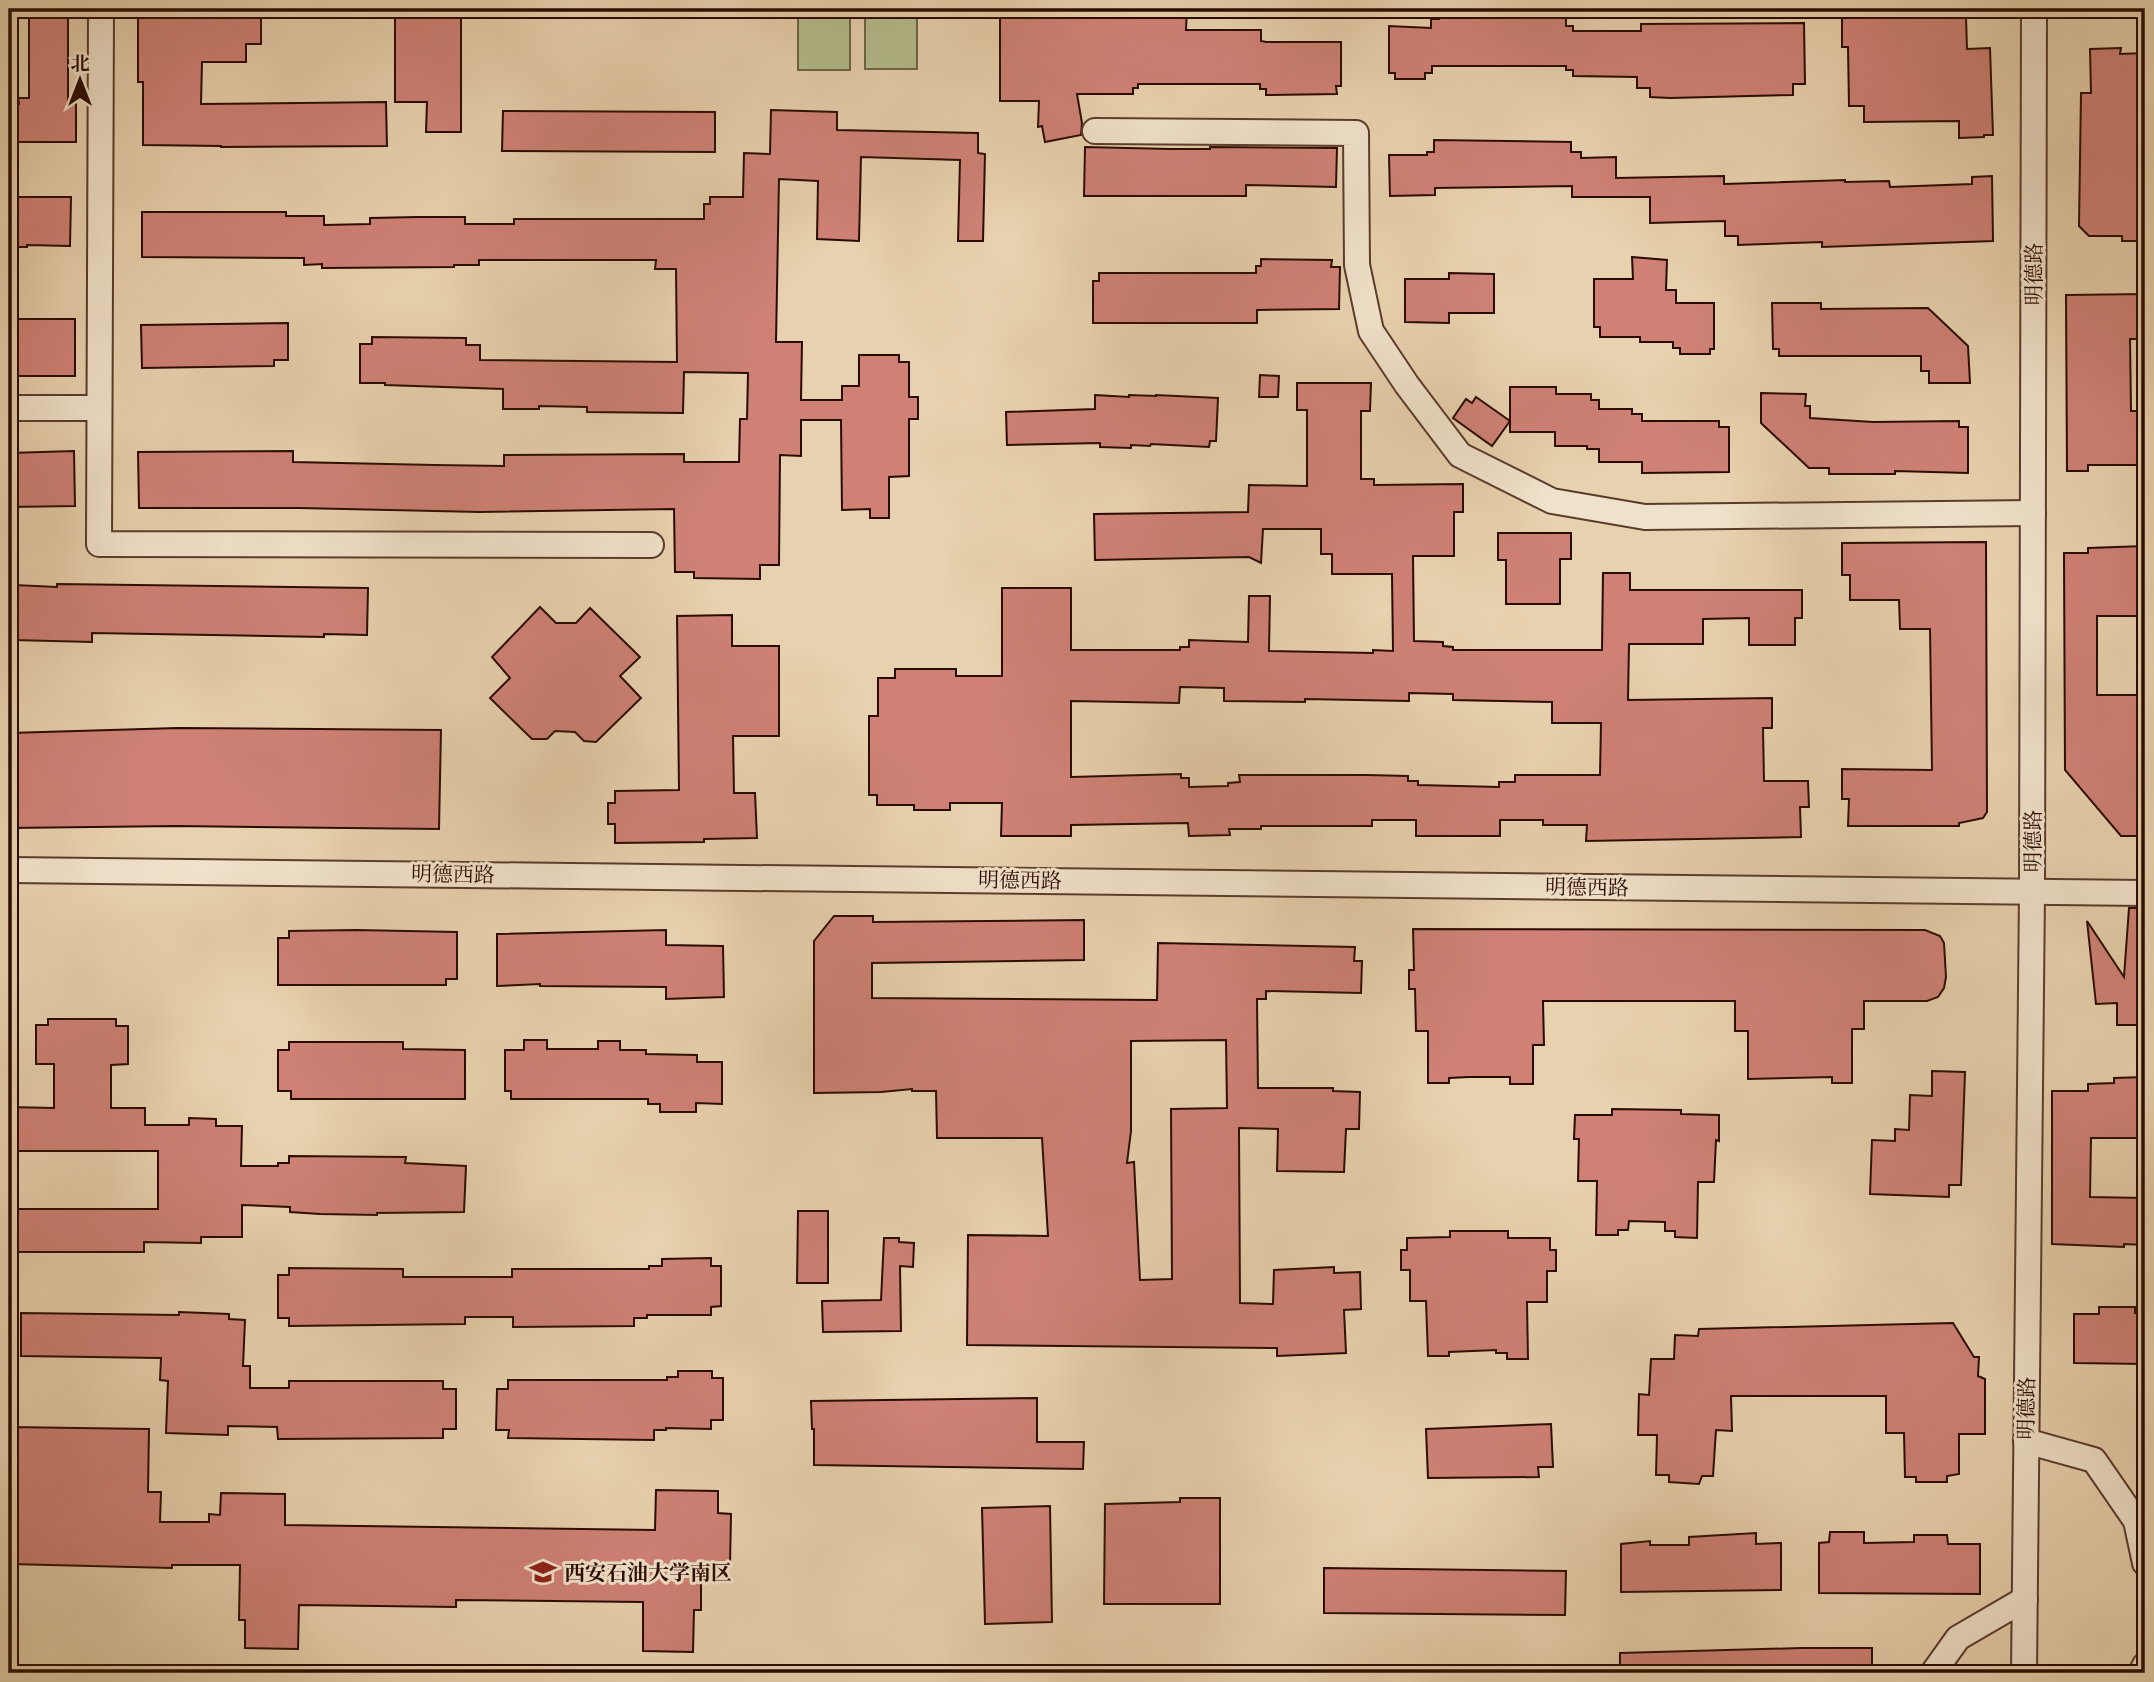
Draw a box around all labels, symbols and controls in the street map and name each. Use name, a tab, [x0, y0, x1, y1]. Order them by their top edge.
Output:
north arrow	[46, 46, 116, 116]
text: 北	[70, 49, 90, 77]
street label: 明德路	[2018, 243, 2049, 306]
street label: 明德路	[2017, 810, 2048, 873]
street label: 明德西路	[411, 858, 495, 890]
street label: 明德西路	[978, 864, 1062, 896]
street label: 明德西路	[1545, 871, 1629, 903]
street label: 明德路	[2010, 1376, 2042, 1440]
school or university icon: 西安石油大学南区	[528, 1557, 558, 1587]
place label: 西安石油大学南区	[564, 1557, 732, 1588]

